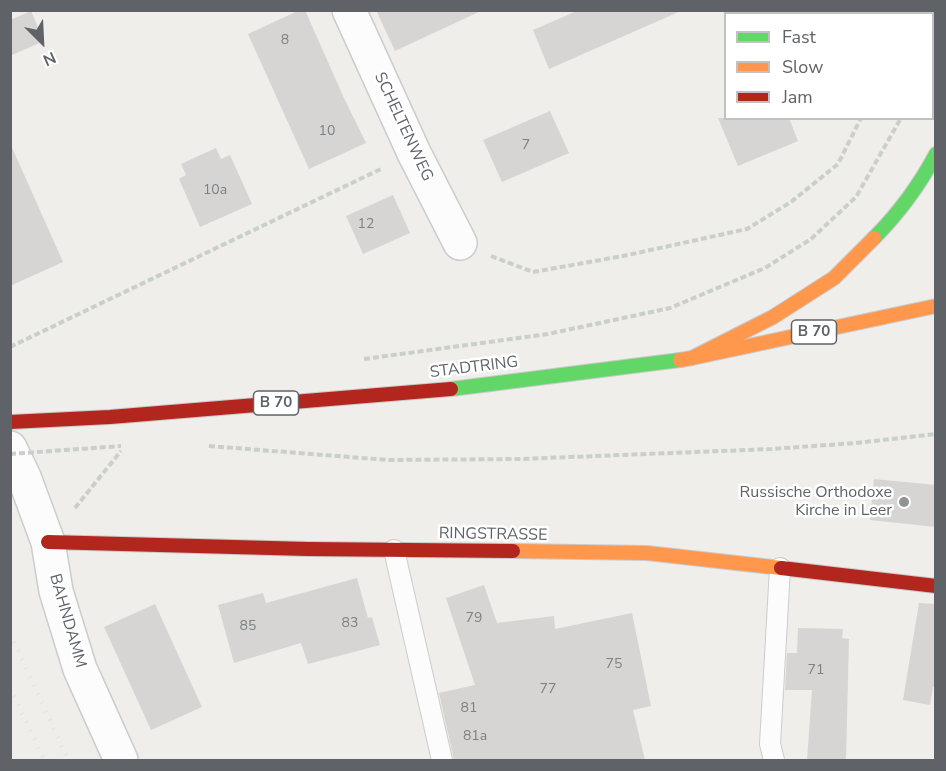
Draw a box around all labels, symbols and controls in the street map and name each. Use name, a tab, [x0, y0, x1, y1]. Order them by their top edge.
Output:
north arrow	[12, 12, 72, 72]
legend	[724, 12, 934, 120]
text: Fast	[782, 25, 816, 49]
house number: 8	[281, 33, 289, 49]
text: N	[39, 46, 59, 71]
text: Slow	[782, 55, 823, 79]
street label: SCHELTENWEG	[369, 69, 437, 185]
text: Jam	[782, 85, 813, 109]
house number: 10	[319, 124, 335, 140]
house number: 7	[522, 138, 530, 154]
house number: 10a	[203, 183, 227, 199]
house number: 12	[358, 217, 374, 233]
road number: B 70	[792, 320, 836, 344]
street label: STADTRING	[429, 353, 519, 383]
road number: B 70	[254, 391, 298, 415]
place label: Russische Orthodoxe Kirche in Leer	[740, 483, 892, 521]
marker: Russische Orthodoxe Kirche in Leer	[897, 495, 911, 509]
street label: RINGSTRASSE	[439, 524, 547, 546]
street label: BAHNDAMM	[44, 572, 90, 670]
house number: 79	[466, 611, 482, 627]
house number: 83	[342, 616, 358, 632]
house number: 85	[240, 619, 256, 635]
house number: 75	[606, 657, 622, 673]
house number: 71	[808, 663, 824, 679]
house number: 77	[540, 682, 556, 698]
house number: 81	[461, 701, 477, 717]
house number: 81a	[463, 729, 487, 745]

